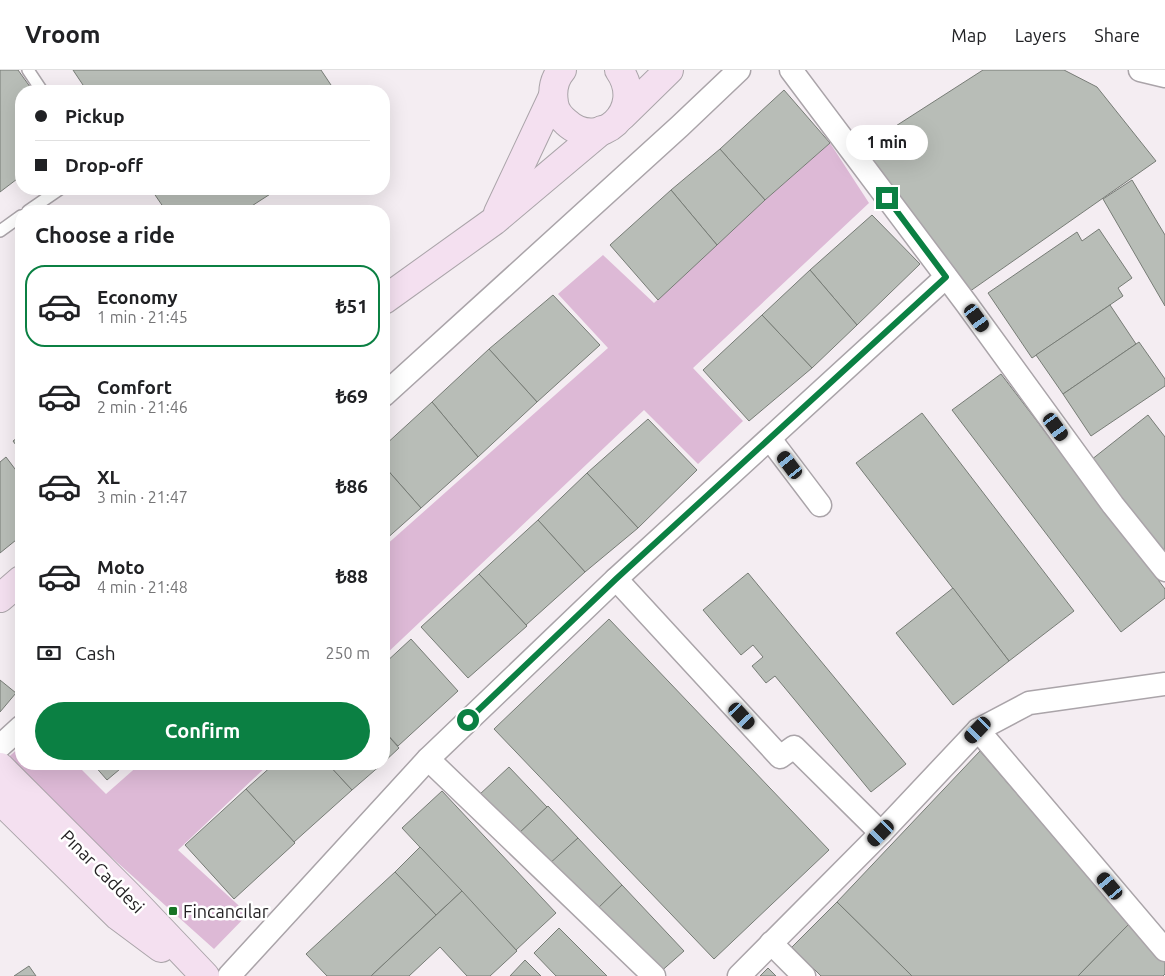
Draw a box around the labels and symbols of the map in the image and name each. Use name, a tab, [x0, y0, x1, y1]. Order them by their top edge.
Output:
callout: 1 min	[846, 126, 928, 160]
route end	[876, 187, 898, 209]
car	[962, 301, 991, 335]
car	[1041, 410, 1070, 444]
car	[774, 449, 805, 481]
car	[726, 700, 757, 732]
route start	[457, 709, 479, 731]
car	[962, 714, 993, 746]
car	[865, 817, 896, 849]
street label: Pınar Caddesi	[57, 825, 149, 917]
car	[1094, 870, 1125, 902]
place label: Fincancılar	[183, 901, 269, 921]
marker: Fincancılar	[167, 905, 179, 917]

